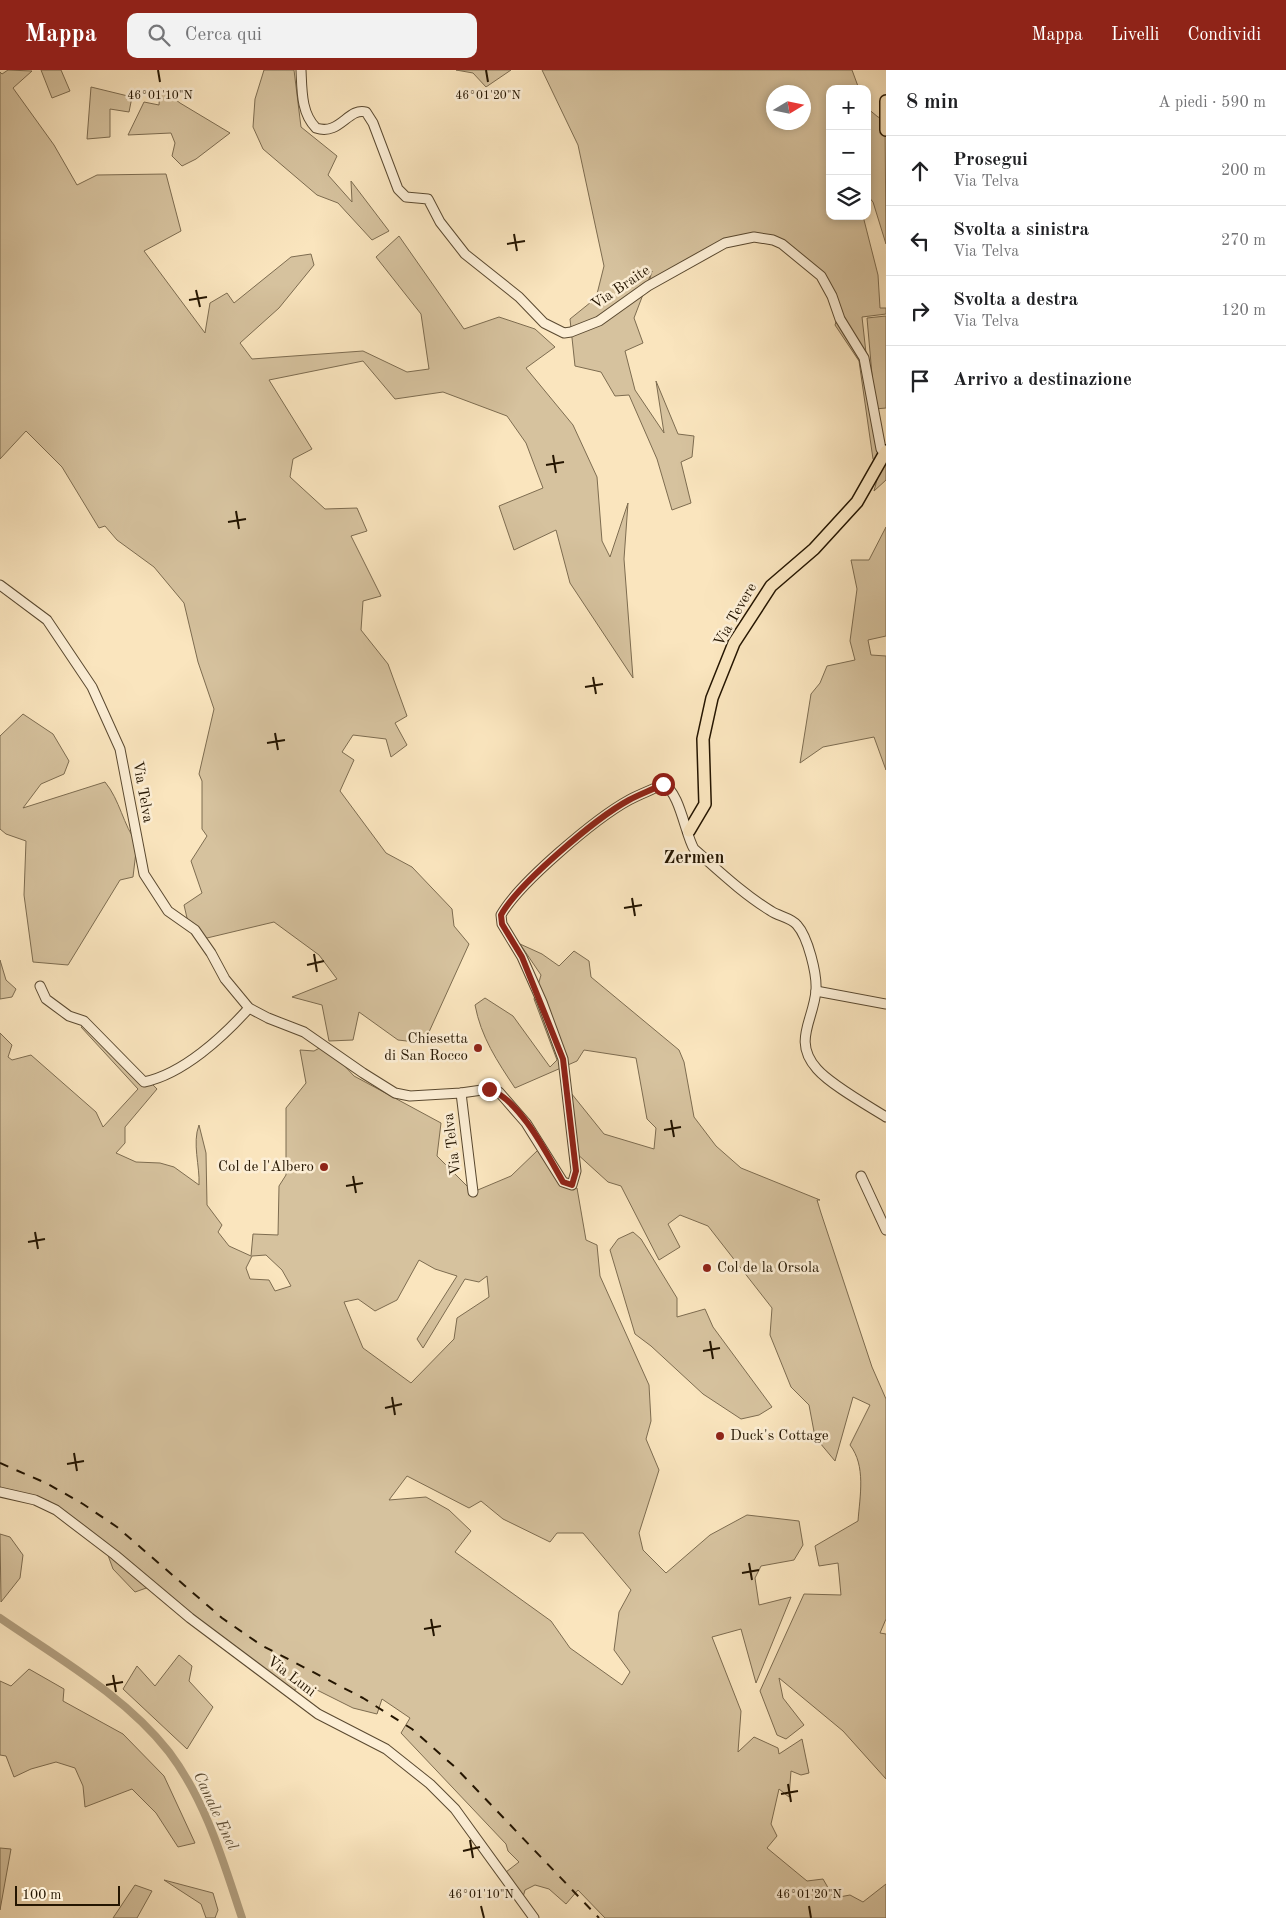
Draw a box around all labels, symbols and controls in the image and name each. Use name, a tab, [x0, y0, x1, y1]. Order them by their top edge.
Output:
search box	[127, 13, 477, 58]
icon: search	[145, 21, 173, 49]
text: Mappa	[25, 23, 97, 47]
text: Cerca qui	[185, 26, 262, 45]
text: Mappa	[1031, 26, 1083, 44]
text: Livelli	[1111, 26, 1159, 44]
text: Condividi	[1187, 26, 1261, 44]
north arrow	[766, 85, 811, 130]
map controls	[826, 85, 871, 220]
button: +	[826, 85, 871, 130]
text: 46°01'10"N	[127, 90, 193, 102]
text: 46°01'20"N	[455, 90, 521, 102]
text: 8 min	[906, 92, 959, 113]
text: A piedi · 590 m	[1158, 95, 1266, 111]
button: −	[826, 130, 871, 175]
text: Prosegui	[953, 151, 1028, 170]
icon: ahead	[906, 157, 934, 185]
text: 200 m	[1221, 163, 1266, 179]
text: Via Telva	[953, 174, 1019, 190]
button: layers	[826, 175, 871, 220]
text: Svolta a sinistra	[953, 221, 1089, 240]
icon: left	[906, 227, 934, 255]
text: 270 m	[1221, 233, 1266, 249]
text: Via Telva	[953, 244, 1019, 260]
street label: Via Braite	[589, 263, 653, 313]
text: Svolta a destra	[953, 291, 1078, 310]
icon: right	[906, 297, 934, 325]
text: 120 m	[1221, 303, 1266, 319]
text: Via Telva	[953, 314, 1019, 330]
icon: arrive	[906, 367, 934, 395]
text: Arrivo a destinazione	[953, 371, 1132, 390]
street label: Via Tevere	[712, 581, 760, 649]
street label: Via Telva	[129, 760, 155, 824]
route start	[652, 773, 675, 796]
district label: Zermen	[664, 849, 724, 867]
place label: Chiesetta di San Rocco	[384, 1032, 469, 1064]
marker: Chiesetta di San Rocco	[472, 1042, 484, 1054]
route end	[478, 1078, 501, 1101]
street label: Via Telva	[442, 1112, 464, 1176]
place label: Col de l'Albero	[218, 1160, 314, 1175]
marker: Col de l'Albero	[318, 1161, 330, 1173]
place label: Col de la Orsola	[717, 1261, 820, 1276]
marker: Col de la Orsola	[701, 1262, 713, 1274]
place label: Duck's Cottage	[730, 1429, 829, 1444]
marker: Duck's Cottage	[714, 1430, 726, 1442]
street label: Via Luni	[264, 1654, 318, 1700]
water label: Canale Enel	[190, 1769, 240, 1853]
scale bar	[15, 1883, 120, 1906]
text: 100 m	[22, 1888, 61, 1902]
text: 46°01'10"N	[448, 1889, 514, 1901]
text: 46°01'20"N	[776, 1889, 842, 1901]

